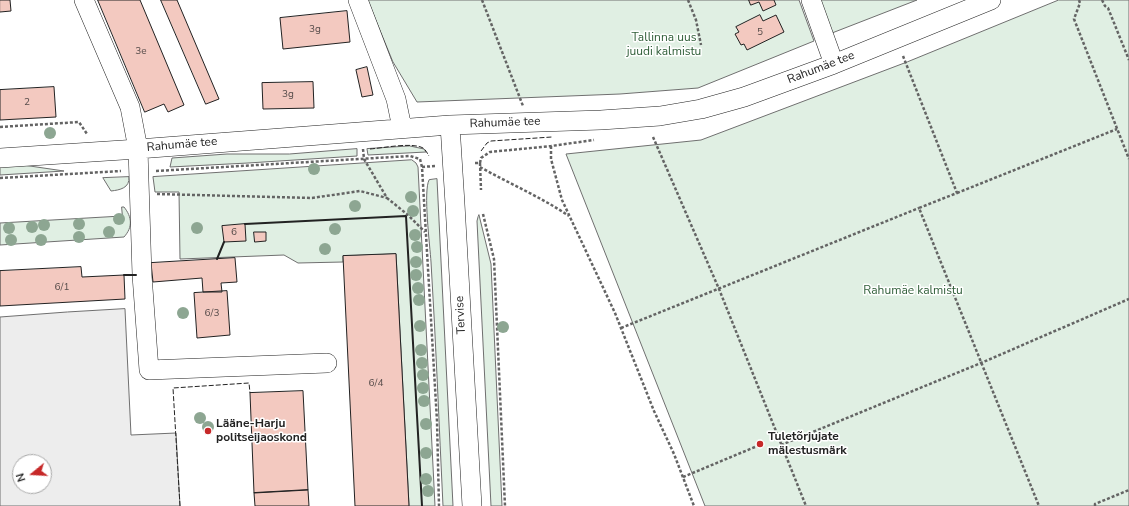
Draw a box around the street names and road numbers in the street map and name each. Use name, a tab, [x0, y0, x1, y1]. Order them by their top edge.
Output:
street label: Rahumäe tee	[785, 49, 857, 87]
street label: Rahumäe tee	[469, 115, 541, 131]
street label: Rahumäe tee	[146, 135, 218, 155]
street label: Tervise	[453, 295, 469, 335]

